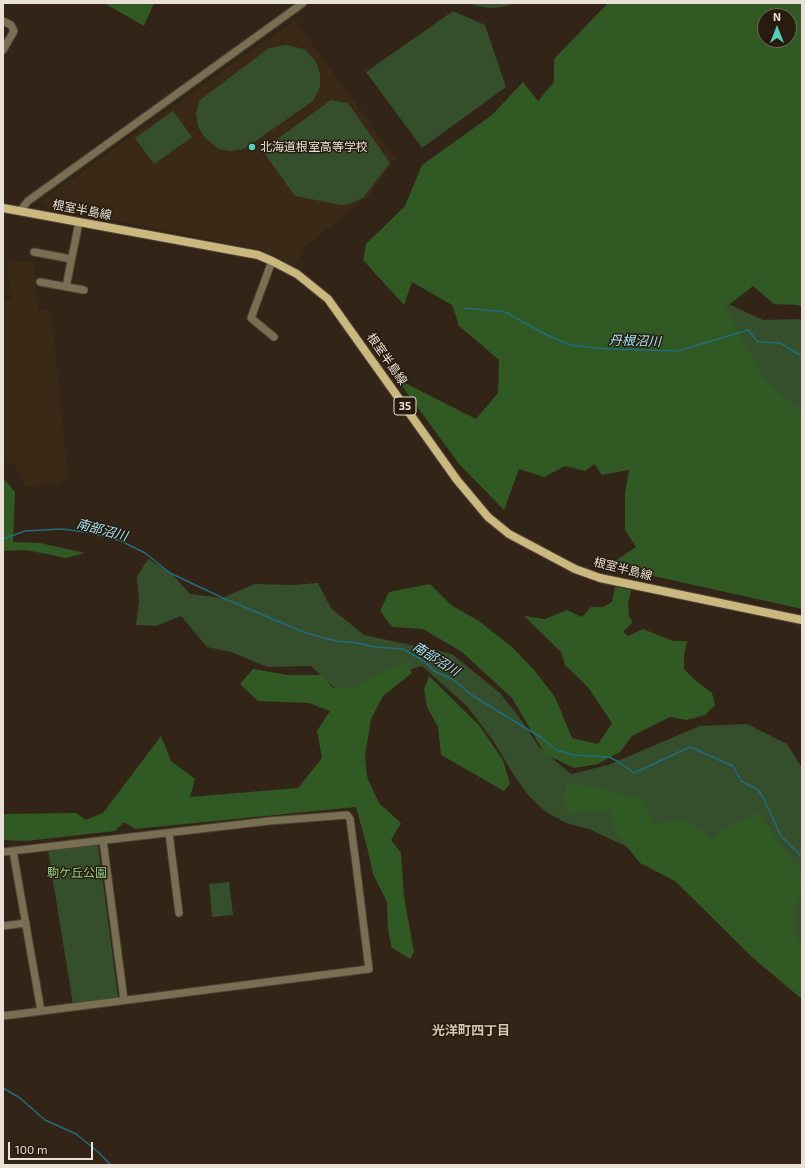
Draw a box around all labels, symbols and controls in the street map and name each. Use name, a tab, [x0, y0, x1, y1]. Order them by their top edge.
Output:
north arrow	[757, 8, 797, 48]
text: N	[773, 10, 781, 23]
place label: 北海道根室高等学校	[260, 140, 368, 154]
marker: 北海道根室高等学校	[247, 142, 257, 152]
street label: 根室半島線	[51, 197, 113, 223]
street label: 根室半島線	[364, 330, 410, 388]
water label: 丹根沼川	[609, 332, 661, 350]
road number: 35	[394, 397, 416, 415]
water label: 南部沼川	[75, 516, 129, 544]
street label: 根室半島線	[592, 555, 654, 583]
water label: 南部沼川	[410, 639, 462, 679]
park label: 駒ケ丘公園	[47, 866, 107, 880]
district label: 光洋町四丁目	[432, 1023, 510, 1039]
scale bar	[10, 1134, 95, 1160]
text: 100 m	[15, 1142, 47, 1156]

